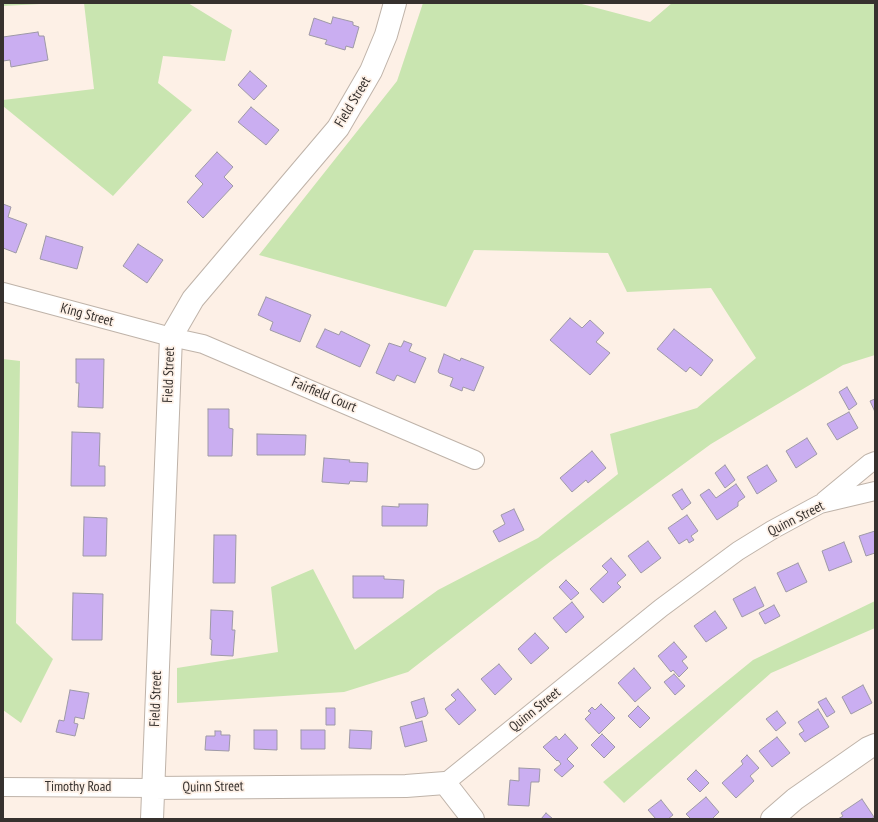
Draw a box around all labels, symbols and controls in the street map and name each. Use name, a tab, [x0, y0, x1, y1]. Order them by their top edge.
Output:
street label: Field Street	[331, 74, 375, 130]
street label: King Street	[59, 300, 115, 330]
street label: Field Street	[160, 347, 178, 403]
street label: Fairfield Court	[289, 374, 359, 416]
street label: Quinn Street	[765, 498, 827, 540]
street label: Field Street	[147, 671, 165, 727]
street label: Quinn Street	[506, 684, 564, 736]
street label: Quinn Street	[182, 778, 244, 796]
street label: Timothy Road	[45, 779, 111, 795]

